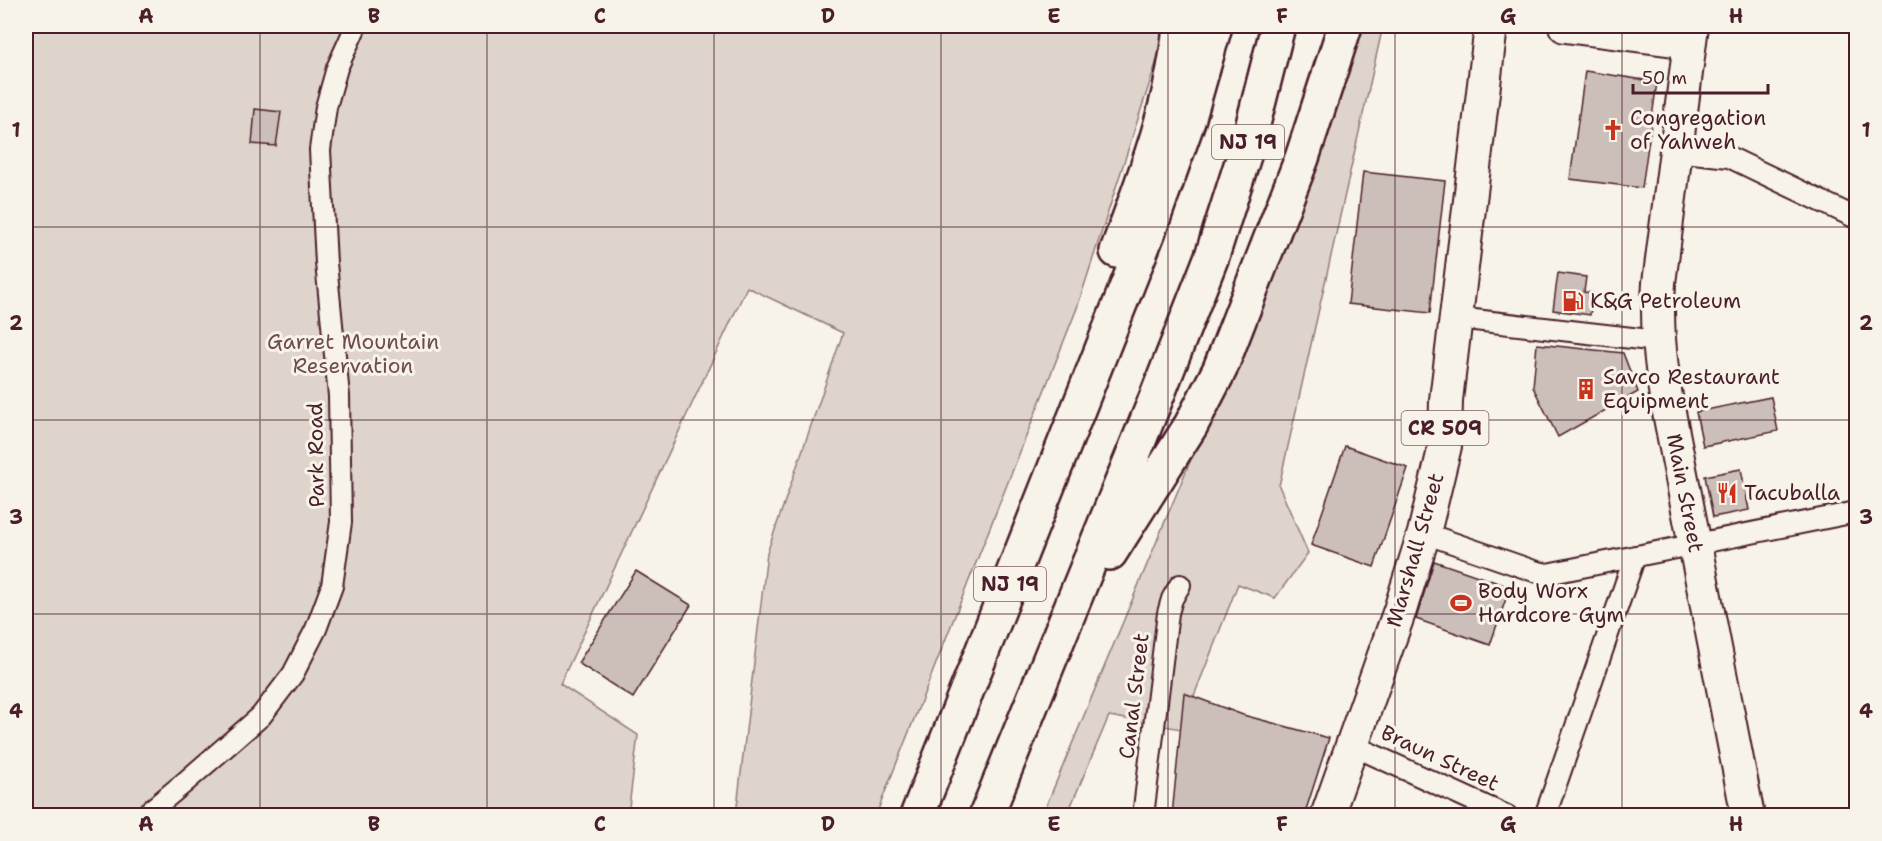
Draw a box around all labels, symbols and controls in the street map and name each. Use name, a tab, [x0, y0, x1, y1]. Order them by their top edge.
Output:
text: A	[138, 3, 154, 29]
text: B	[368, 3, 380, 29]
text: C	[594, 3, 606, 29]
text: D	[821, 3, 835, 29]
text: E	[1047, 3, 1061, 29]
text: F	[1276, 3, 1288, 29]
text: G	[1500, 3, 1516, 29]
text: H	[1729, 3, 1743, 29]
scale bar	[1633, 57, 1768, 95]
text: 50 m	[1642, 66, 1687, 90]
place label: Congregation of Yahweh	[1630, 104, 1766, 156]
text: 1	[11, 117, 21, 143]
text: 1	[1861, 117, 1871, 143]
church icon: Congregation of Yahweh	[1601, 118, 1625, 142]
road number: NJ 19	[1212, 125, 1284, 159]
place label: K&G Petroleum	[1590, 287, 1741, 315]
fuel station icon: K&G Petroleum	[1561, 289, 1585, 313]
text: 2	[9, 310, 23, 336]
text: 2	[1859, 310, 1873, 336]
park label: Garret Mountain Reservation	[267, 328, 439, 380]
place label: Savco Restaurant Equipment	[1603, 363, 1780, 415]
building icon: Savco Restaurant Equipment	[1574, 377, 1598, 401]
street label: Park Road	[301, 402, 331, 508]
road number: CR 509	[1402, 411, 1488, 445]
street label: Main Street	[1660, 431, 1710, 555]
street label: Marshall Street	[1380, 470, 1450, 630]
place label: Tacuballa	[1744, 479, 1840, 507]
restaurant icon: Tacuballa	[1715, 481, 1739, 505]
text: 3	[9, 504, 23, 530]
text: 3	[1859, 504, 1873, 530]
road number: NJ 19	[974, 567, 1046, 601]
place label: Body Worx Hardcore Gym	[1478, 577, 1624, 629]
sports icon: Body Worx Hardcore Gym	[1449, 591, 1473, 615]
street label: Canal Street	[1112, 631, 1156, 761]
text: 4	[9, 698, 23, 724]
text: 4	[1859, 698, 1873, 724]
street label: Braun Street	[1376, 718, 1504, 798]
text: A	[138, 811, 154, 837]
text: B	[368, 811, 380, 837]
text: C	[594, 811, 606, 837]
text: D	[821, 811, 835, 837]
text: E	[1047, 811, 1061, 837]
text: F	[1276, 811, 1288, 837]
text: G	[1500, 811, 1516, 837]
text: H	[1729, 811, 1743, 837]

